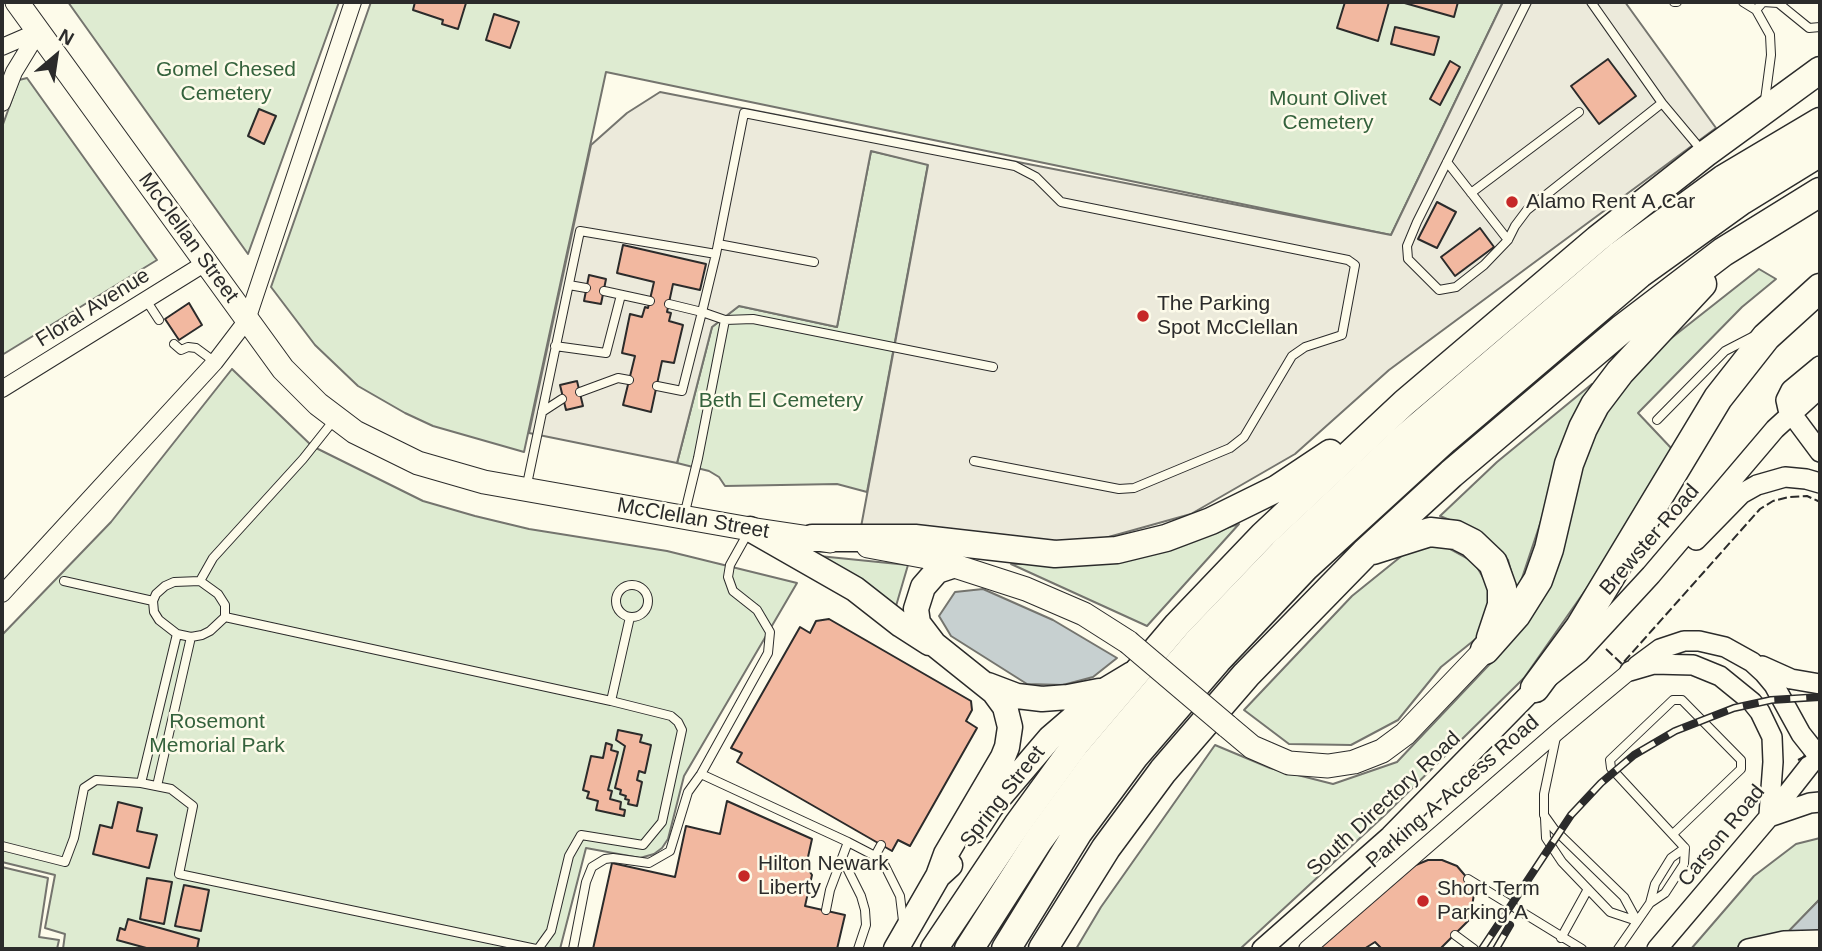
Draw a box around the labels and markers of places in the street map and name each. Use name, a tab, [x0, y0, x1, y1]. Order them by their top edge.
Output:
place label: Alamo Rent A Car	[1526, 189, 1695, 215]
marker: Alamo Rent A Car	[1504, 194, 1520, 210]
place label: The Parking Spot McClellan	[1157, 291, 1298, 341]
marker: The Parking Spot McClellan	[1135, 308, 1151, 324]
place label: Hilton Newark Liberty	[758, 851, 889, 901]
marker: Hilton Newark Liberty	[736, 868, 752, 884]
place label: Short Term Parking A	[1437, 876, 1540, 926]
marker: Short Term Parking A	[1415, 893, 1431, 909]

